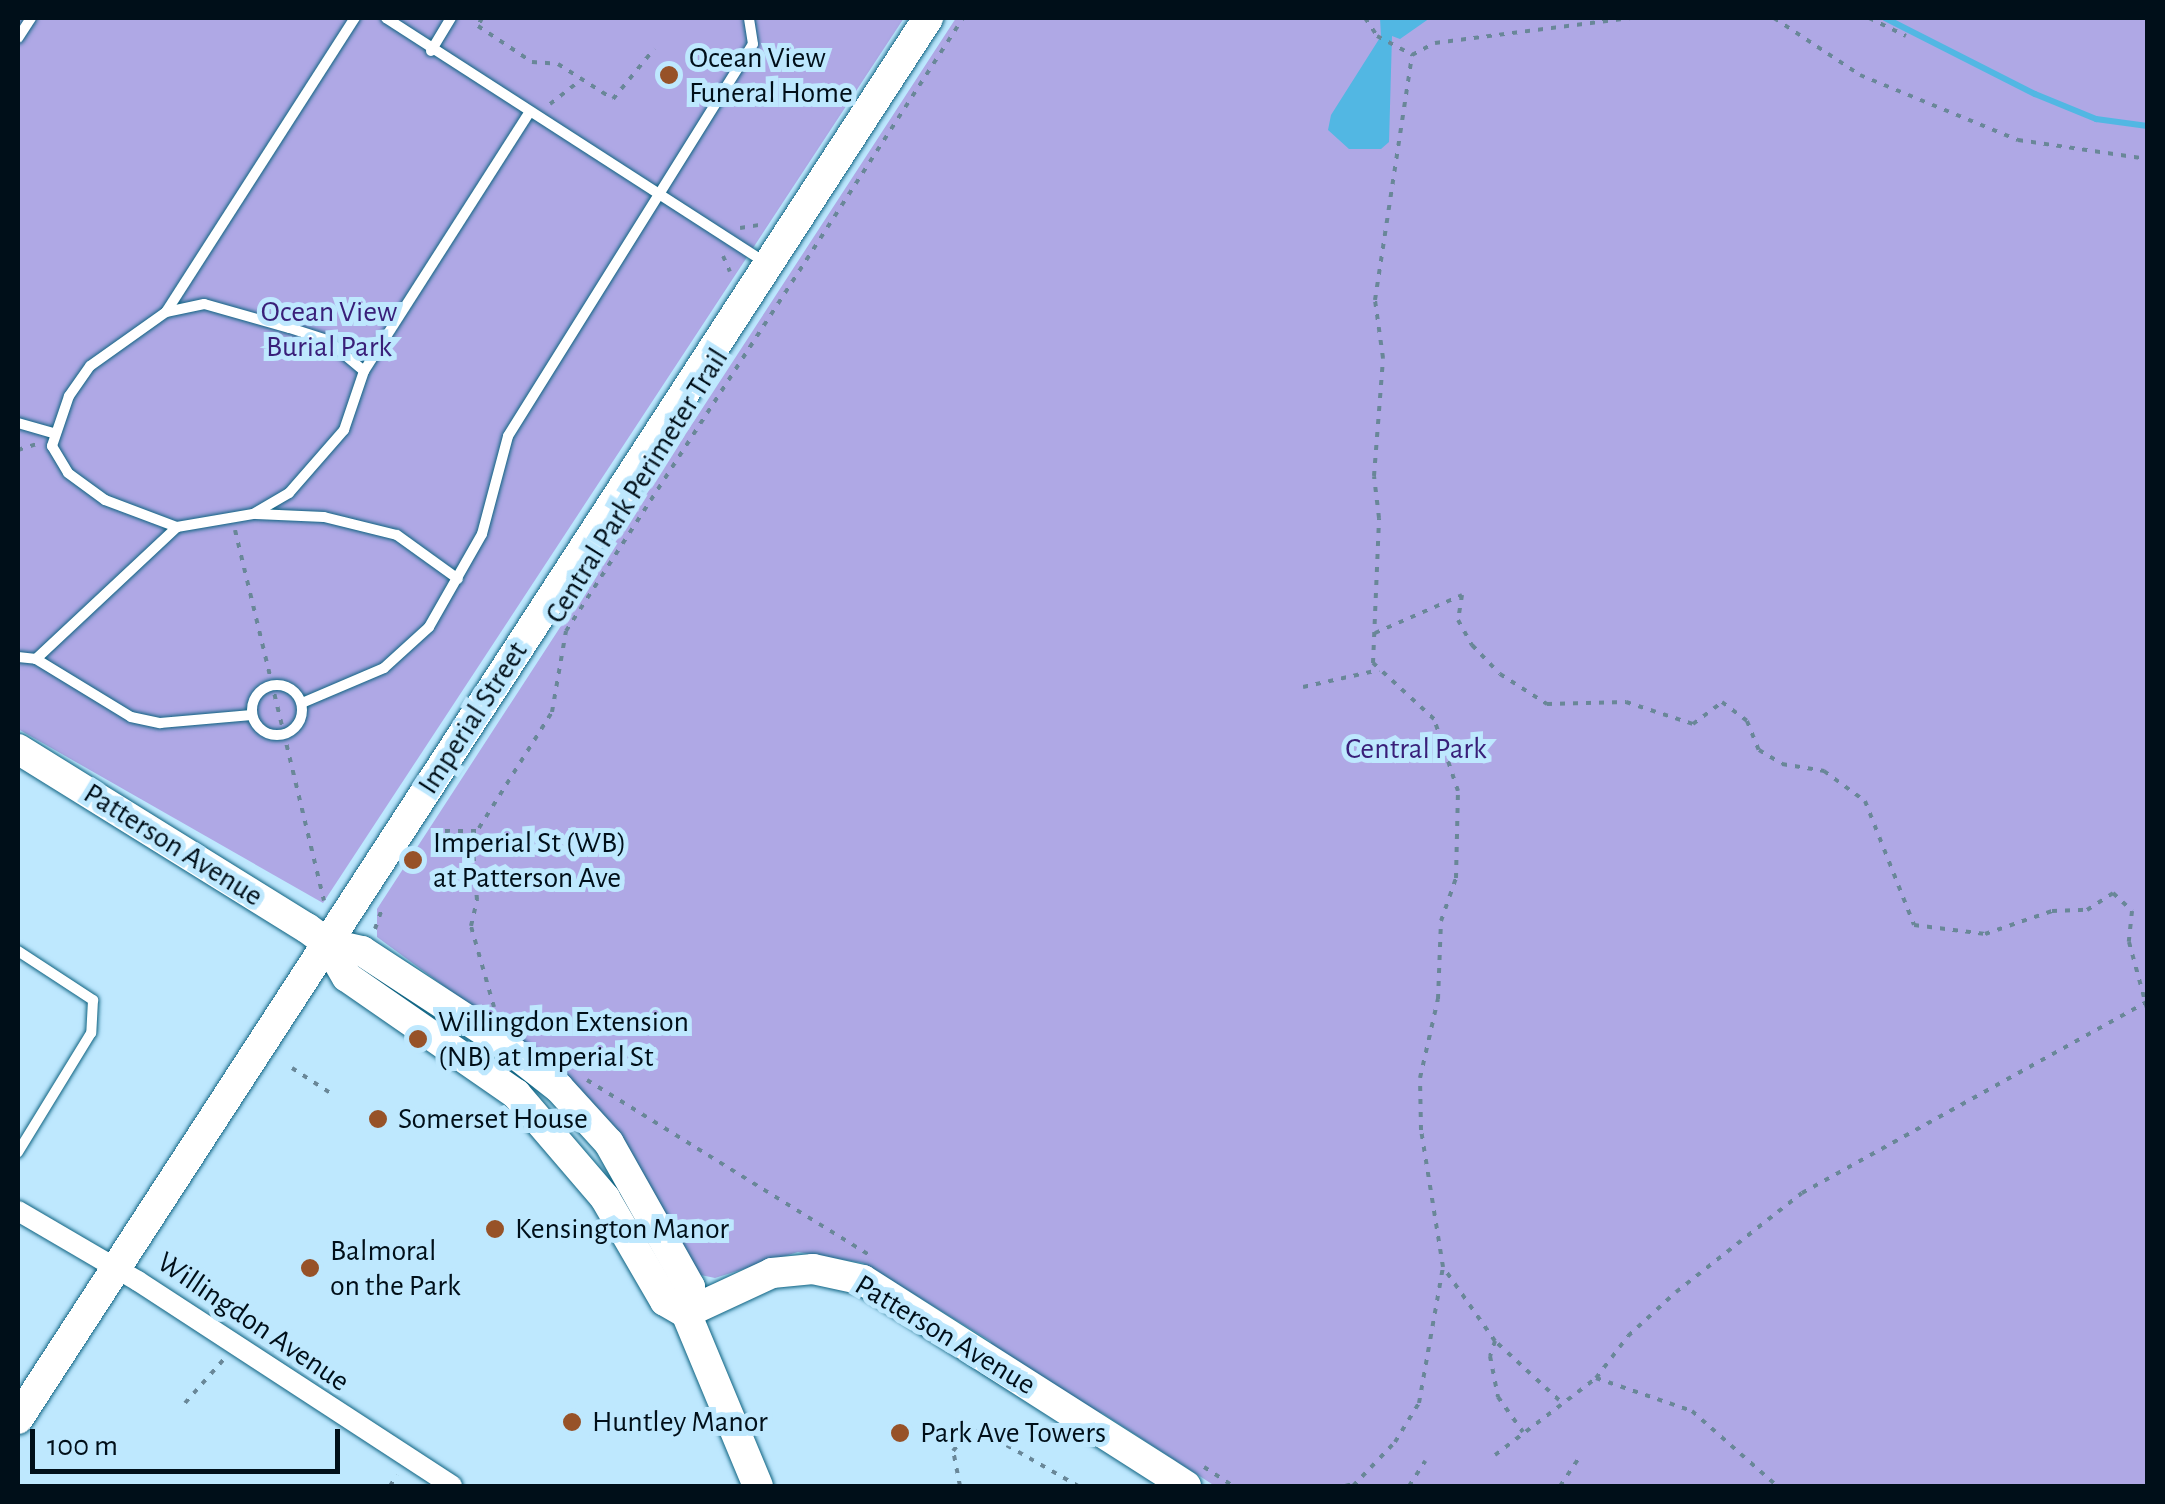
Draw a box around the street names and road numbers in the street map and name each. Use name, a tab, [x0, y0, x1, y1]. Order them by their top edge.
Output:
street label: Central Park Perimeter Trail	[538, 342, 736, 630]
street label: Imperial Street	[410, 635, 536, 801]
street label: Patterson Avenue	[77, 776, 269, 914]
street label: Willingdon Avenue	[150, 1244, 356, 1400]
street label: Patterson Avenue	[848, 1267, 1042, 1403]

